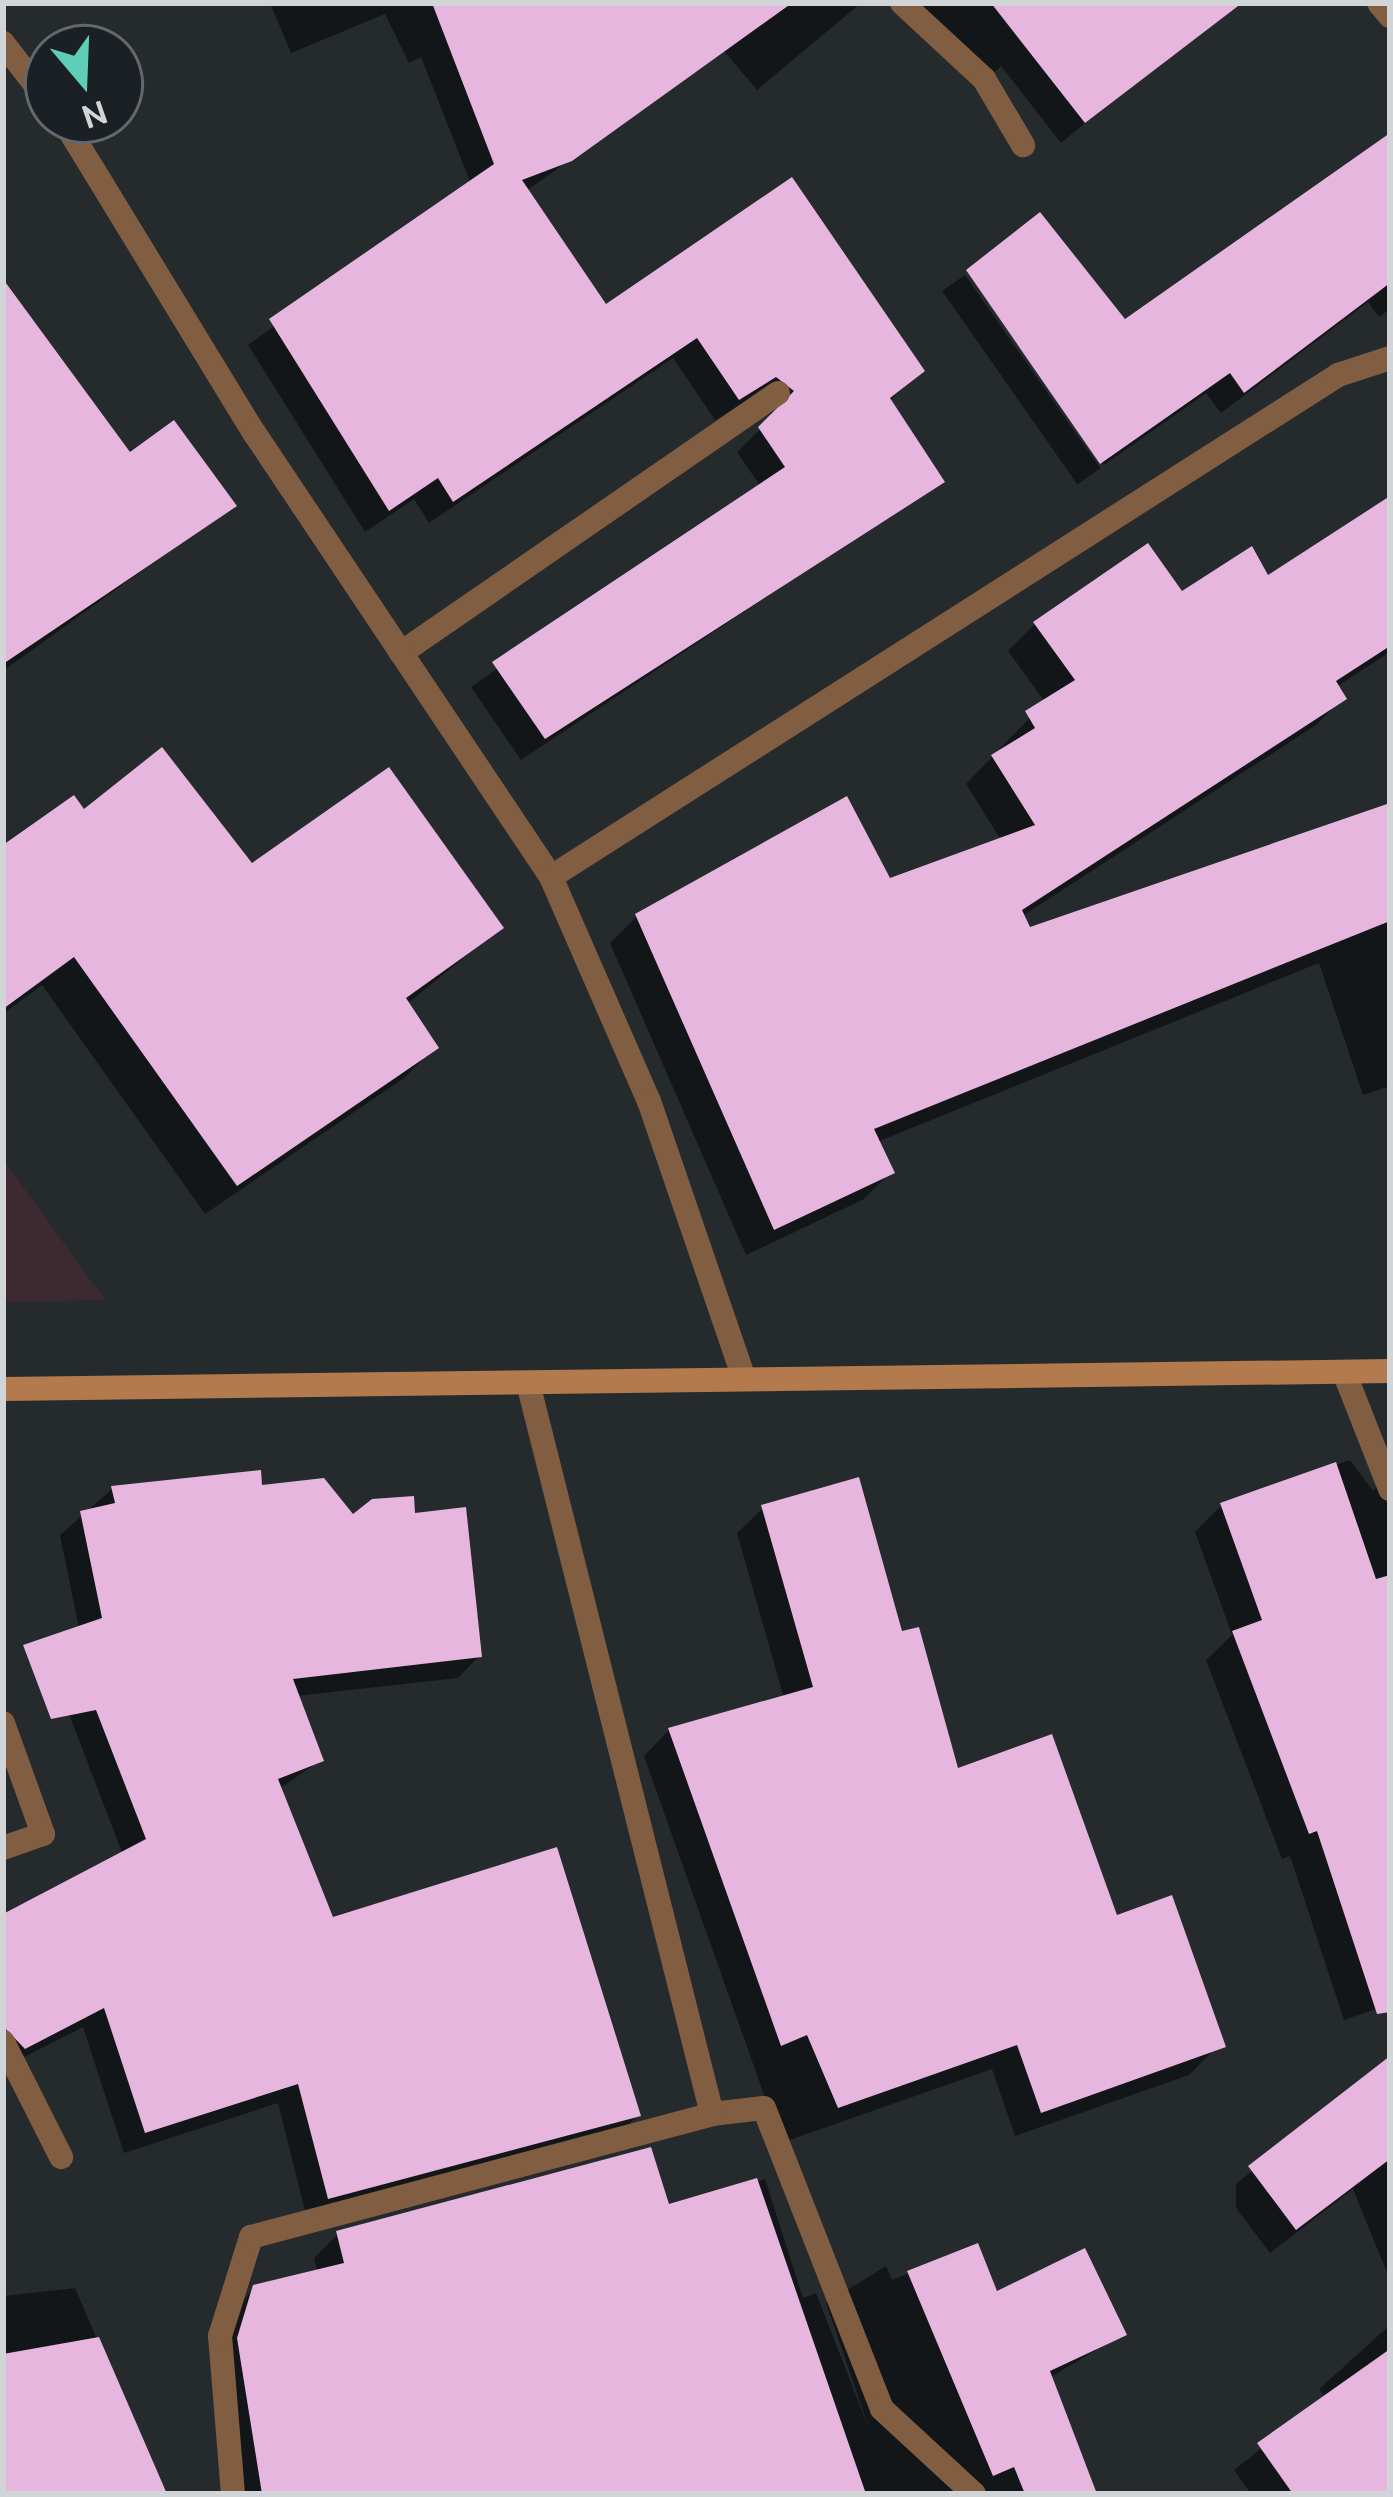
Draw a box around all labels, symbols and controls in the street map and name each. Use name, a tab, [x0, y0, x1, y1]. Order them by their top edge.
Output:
north arrow	[24, 24, 144, 144]
text: N	[77, 94, 113, 137]

